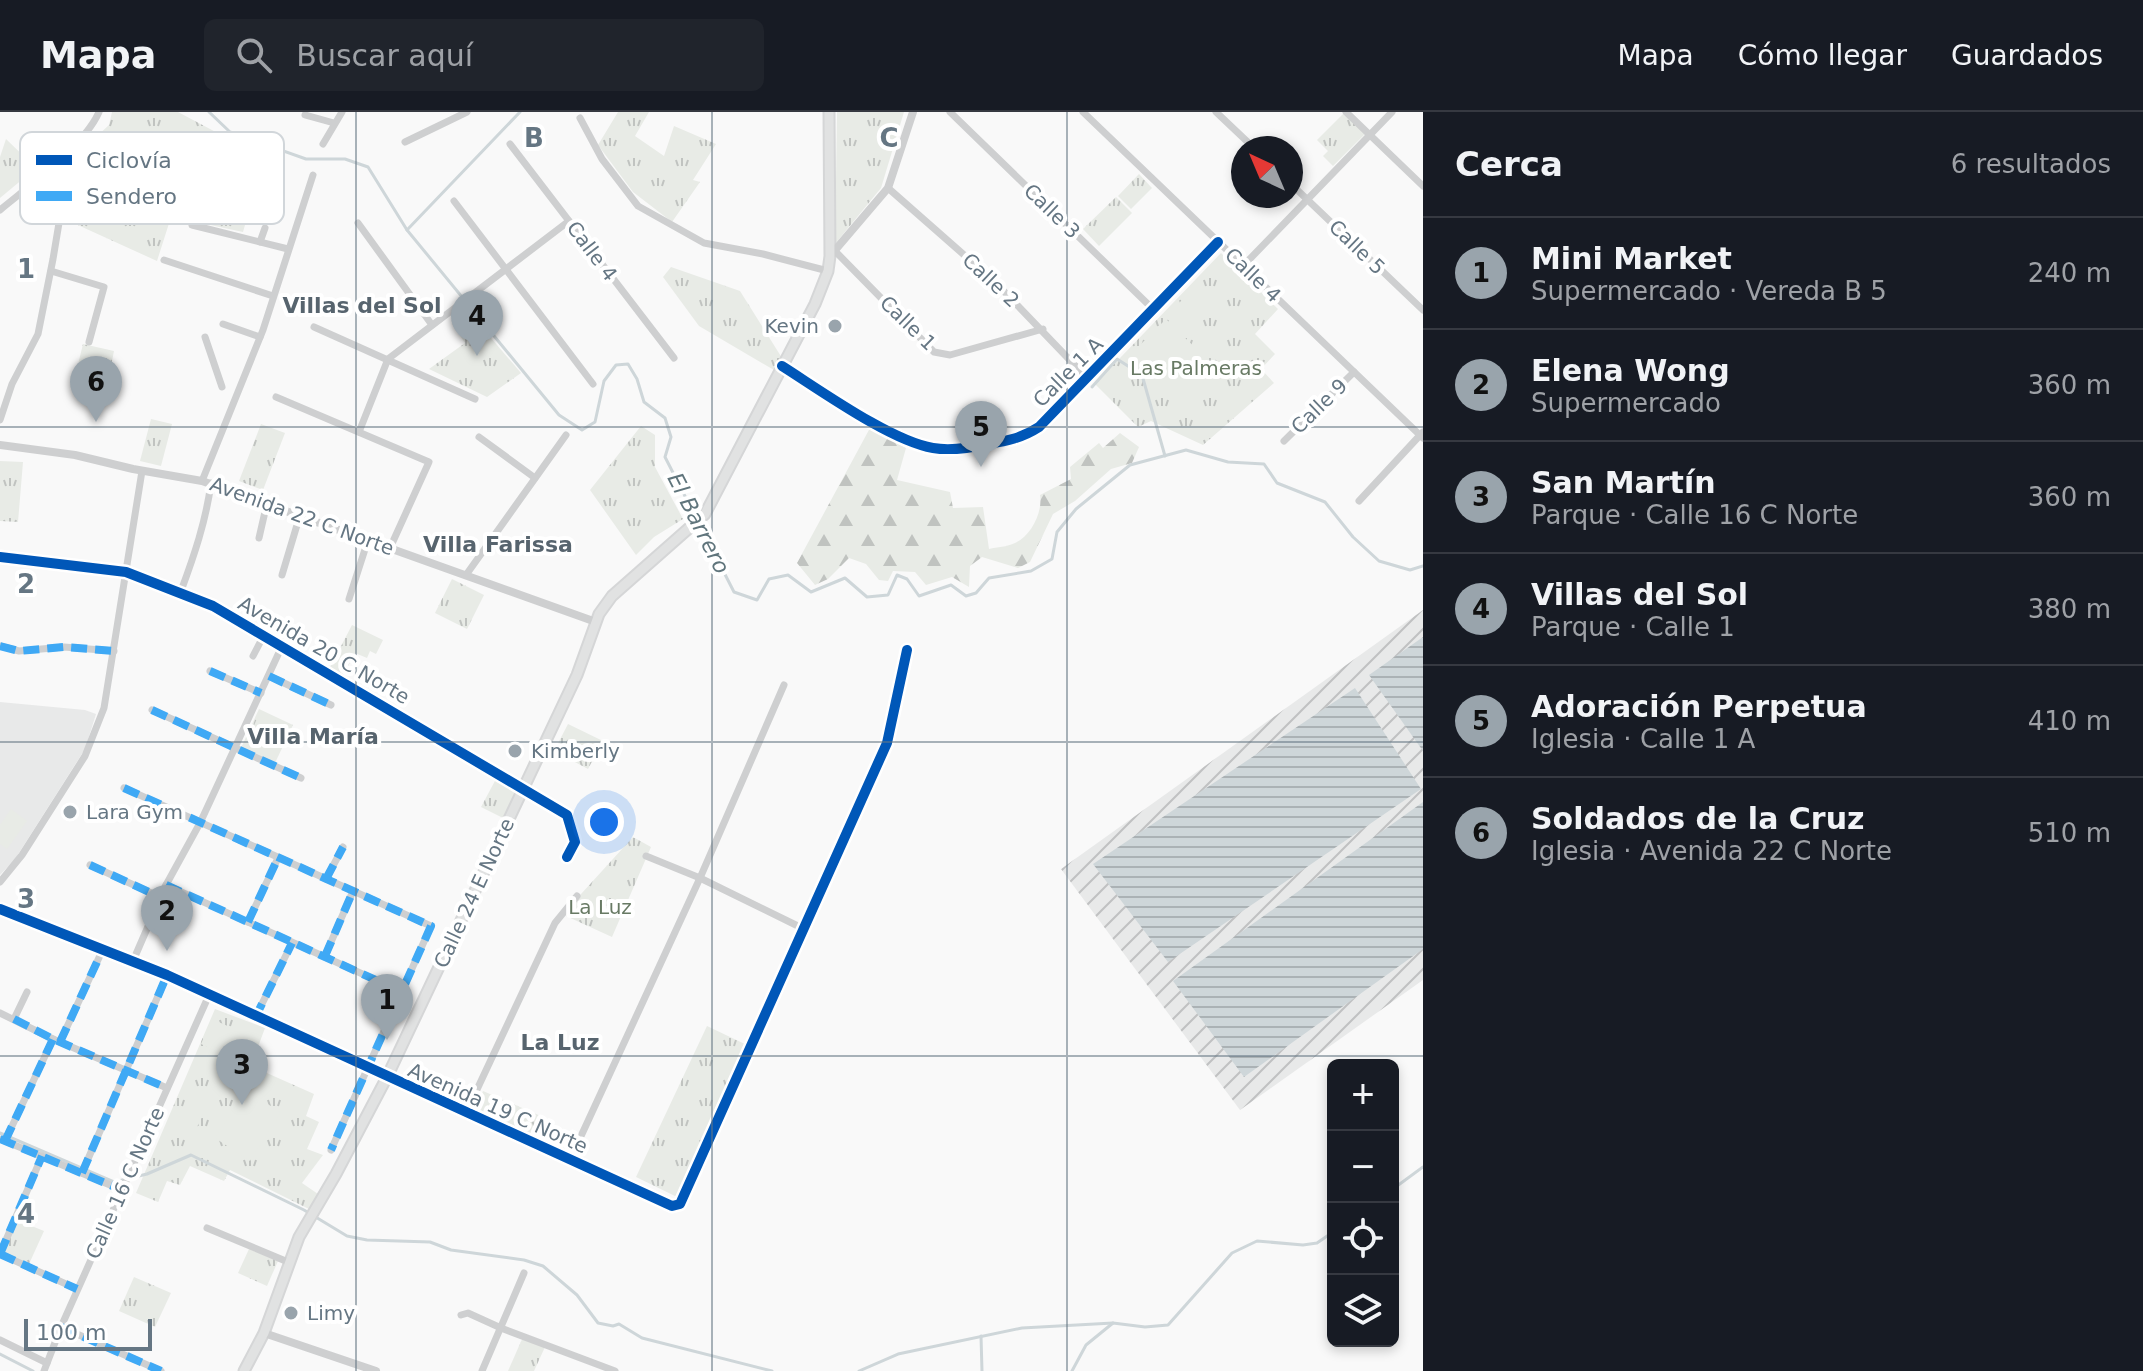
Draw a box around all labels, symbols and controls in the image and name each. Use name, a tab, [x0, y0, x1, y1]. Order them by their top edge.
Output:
search box	[204, 19, 764, 91]
text: Mapa	[40, 33, 156, 77]
icon: search	[232, 33, 276, 77]
text: Buscar aquí	[296, 38, 473, 73]
text: Mapa	[1617, 39, 1694, 72]
text: Cómo llegar	[1738, 39, 1907, 72]
text: Guardados	[1951, 39, 2103, 72]
text: B	[524, 123, 544, 153]
text: C	[879, 123, 899, 153]
legend	[20, 132, 284, 224]
north arrow	[1231, 136, 1303, 208]
text: Cerca	[1455, 144, 1563, 184]
text: Ciclovía	[86, 148, 172, 173]
text: 6 resultados	[1951, 149, 2111, 179]
street label: Calle 3	[1019, 178, 1085, 244]
text: Sendero	[86, 184, 177, 209]
street label: Calle 5	[1324, 214, 1390, 280]
street label: Calle 4	[562, 216, 622, 286]
text: Mini Market	[1531, 241, 1732, 276]
street label: Calle 4	[1220, 242, 1286, 308]
street label: Calle 2	[958, 248, 1024, 312]
text: 1	[17, 254, 35, 284]
text: 1	[1472, 258, 1490, 288]
text: 240 m	[2028, 258, 2111, 288]
text: Supermercado · Vereda B 5	[1531, 276, 1887, 306]
pin: 4	[451, 290, 503, 356]
street label: Calle 1	[875, 290, 941, 356]
district label: Villas del Sol	[282, 293, 442, 318]
place label: Kevin	[765, 314, 819, 338]
marker: Kevin	[826, 317, 844, 335]
street label: Calle 1 A	[1028, 332, 1108, 412]
text: Elena Wong	[1531, 353, 1730, 388]
pin: 6	[70, 356, 122, 422]
park label: Las Palmeras	[1130, 356, 1262, 380]
text: 2	[1472, 370, 1490, 400]
text: 360 m	[2028, 370, 2111, 400]
street label: Calle 9	[1286, 373, 1352, 439]
text: Supermercado	[1531, 388, 1721, 418]
pin: 5	[955, 401, 1007, 467]
text: San Martín	[1531, 465, 1716, 500]
water label: El Barrero	[663, 469, 735, 578]
street label: Avenida 22 C Norte	[207, 472, 397, 560]
text: 3	[1472, 482, 1490, 512]
text: 360 m	[2028, 482, 2111, 512]
text: Parque · Calle 16 C Norte	[1531, 500, 1858, 530]
district label: Villa Farissa	[423, 532, 573, 557]
text: 2	[17, 569, 35, 599]
text: Villas del Sol	[1531, 577, 1748, 612]
street label: Avenida 20 C Norte	[234, 591, 414, 709]
text: 4	[1472, 594, 1490, 624]
text: 380 m	[2028, 594, 2111, 624]
text: Parque · Calle 1	[1531, 612, 1735, 642]
text: Adoración Perpetua	[1531, 689, 1867, 724]
text: 5	[1472, 706, 1490, 736]
text: 410 m	[2028, 706, 2111, 736]
district label: Villa María	[247, 724, 379, 749]
text: Iglesia · Calle 1 A	[1531, 724, 1755, 754]
place label: Kimberly	[531, 739, 620, 763]
marker: Kimberly	[506, 742, 524, 760]
place label: Lara Gym	[86, 800, 183, 824]
text: Soldados de la Cruz	[1531, 801, 1864, 836]
your location	[584, 802, 624, 842]
marker: Lara Gym	[61, 803, 79, 821]
street label: Calle 24 E Norte	[429, 814, 519, 972]
text: 6	[1472, 818, 1490, 848]
text: 510 m	[2028, 818, 2111, 848]
text: Iglesia · Avenida 22 C Norte	[1531, 836, 1892, 866]
text: 3	[17, 884, 35, 914]
pin: 2	[141, 885, 193, 951]
park label: La Luz	[568, 895, 632, 919]
pin: 1	[361, 974, 413, 1040]
district label: La Luz	[520, 1030, 600, 1055]
pin: 3	[216, 1039, 268, 1105]
street label: Avenida 19 C Norte	[405, 1058, 591, 1158]
map controls	[1327, 1059, 1399, 1347]
button: +	[1327, 1059, 1399, 1131]
street label: Calle 16 C Norte	[81, 1103, 169, 1263]
button: −	[1327, 1131, 1399, 1203]
text: 4	[17, 1199, 35, 1229]
button: locate	[1327, 1203, 1399, 1275]
button: layers	[1327, 1275, 1399, 1347]
place label: Limy	[307, 1301, 355, 1325]
marker: Limy	[282, 1304, 300, 1322]
scale bar	[24, 1315, 152, 1351]
text: 100 m	[36, 1320, 106, 1345]

